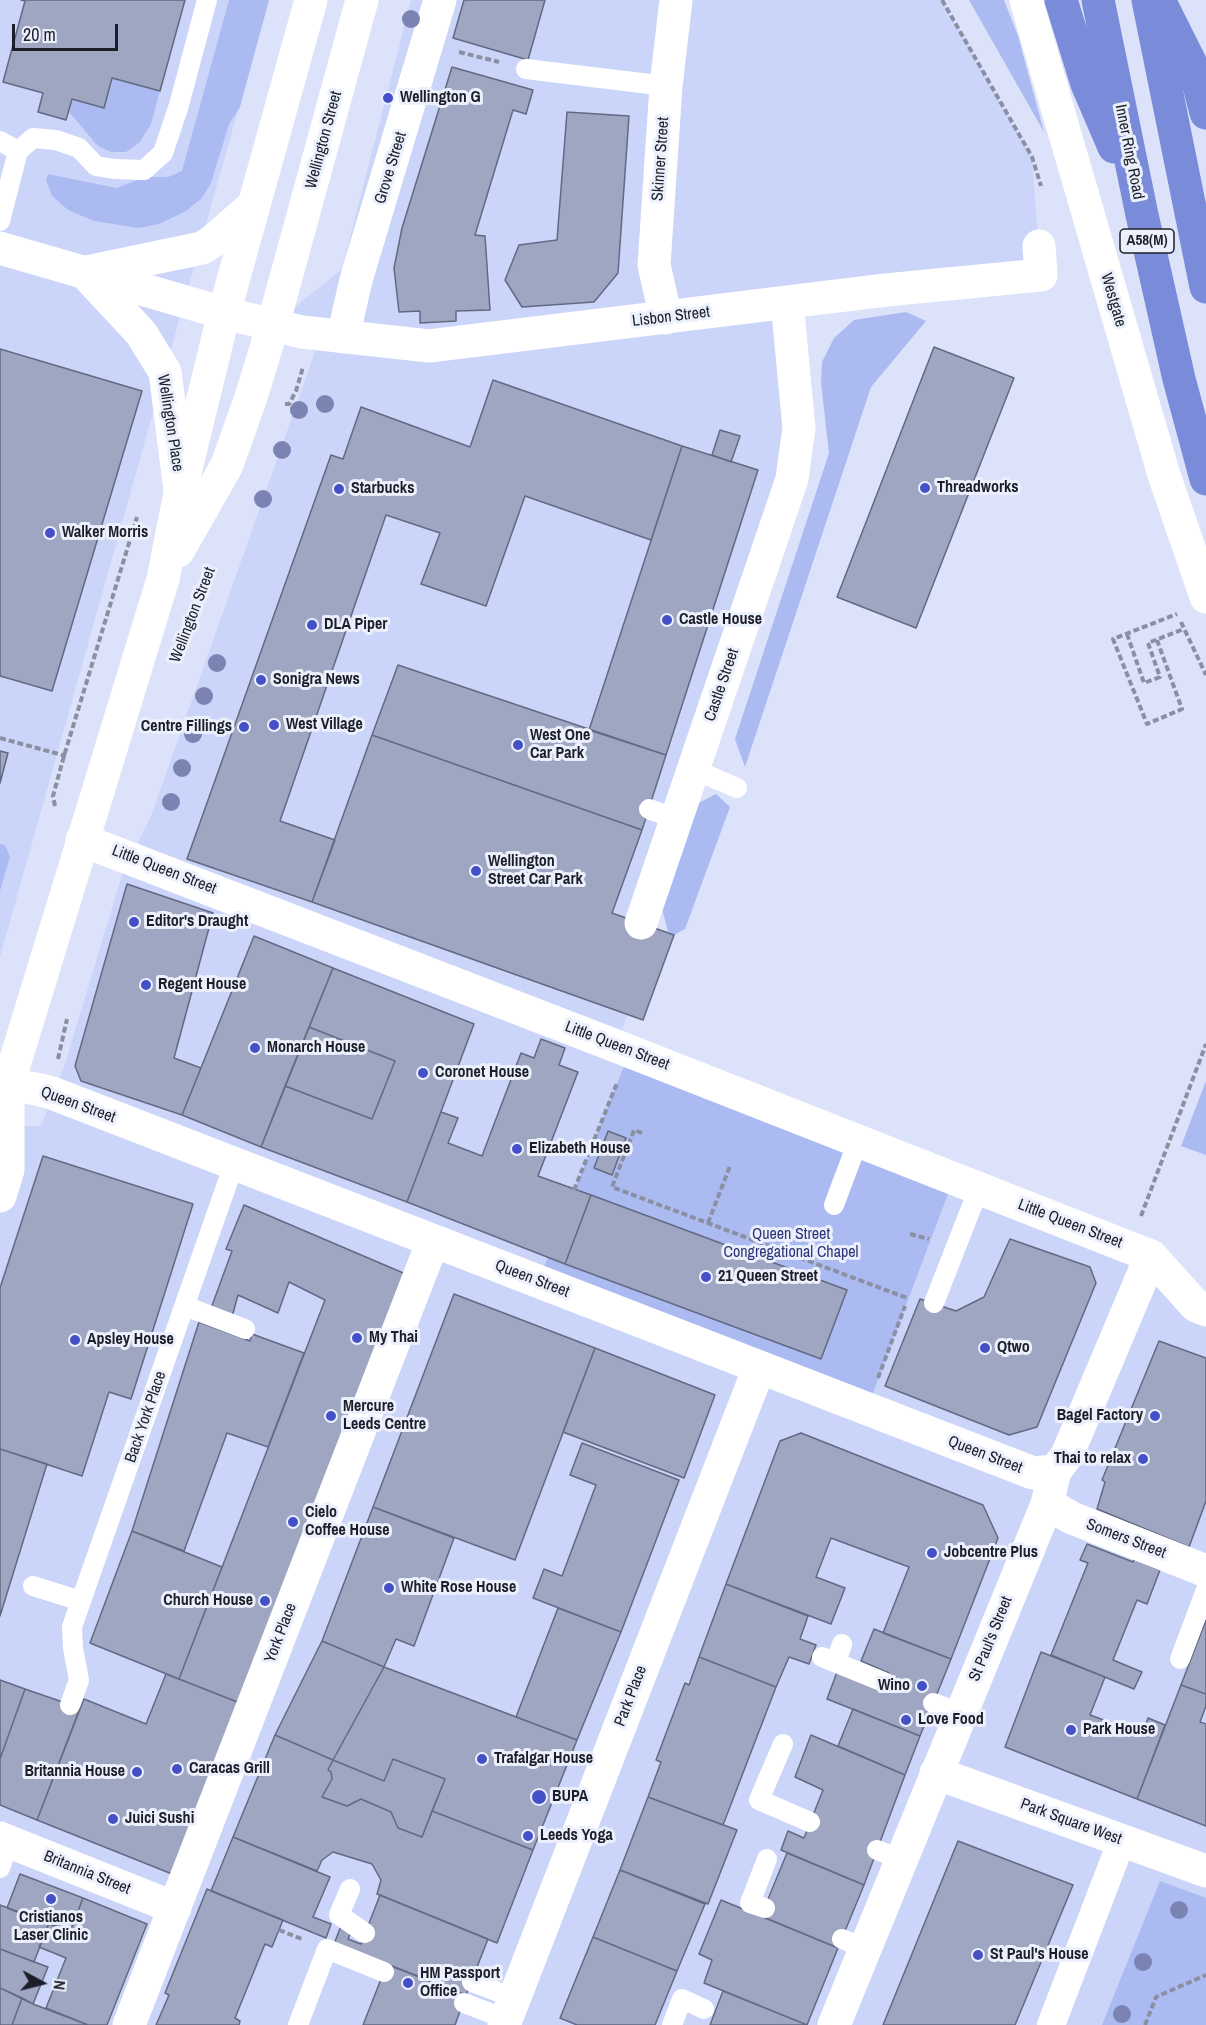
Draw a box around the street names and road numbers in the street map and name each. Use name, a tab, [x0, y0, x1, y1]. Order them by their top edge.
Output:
street label: Wellington Street	[302, 89, 346, 191]
street label: Inner Ring Road	[1110, 103, 1148, 201]
street label: Skinner Street	[648, 116, 674, 202]
street label: Grove Street	[371, 130, 411, 206]
road number: A58(M)	[1120, 229, 1174, 253]
street label: Westgate	[1096, 271, 1130, 329]
street label: Lisbon Street	[631, 303, 711, 331]
street label: Wellington Place	[153, 373, 187, 473]
street label: Wellington Street	[166, 565, 220, 665]
street label: Castle Street	[701, 646, 743, 724]
street label: Little Queen Street	[109, 841, 219, 899]
street label: Little Queen Street	[562, 1017, 672, 1075]
street label: Queen Street	[38, 1083, 118, 1127]
street label: Little Queen Street	[1015, 1195, 1125, 1253]
street label: Queen Street	[492, 1256, 572, 1302]
street label: Back York Place	[121, 1369, 171, 1465]
street label: Queen Street	[945, 1432, 1025, 1478]
street label: Somers Street	[1083, 1515, 1169, 1563]
street label: St Paul's Street	[965, 1594, 1017, 1684]
street label: York Place	[261, 1600, 301, 1666]
street label: Park Place	[611, 1663, 651, 1729]
street label: Park Square West	[1018, 1795, 1124, 1849]
street label: Britannia Street	[41, 1847, 133, 1899]

